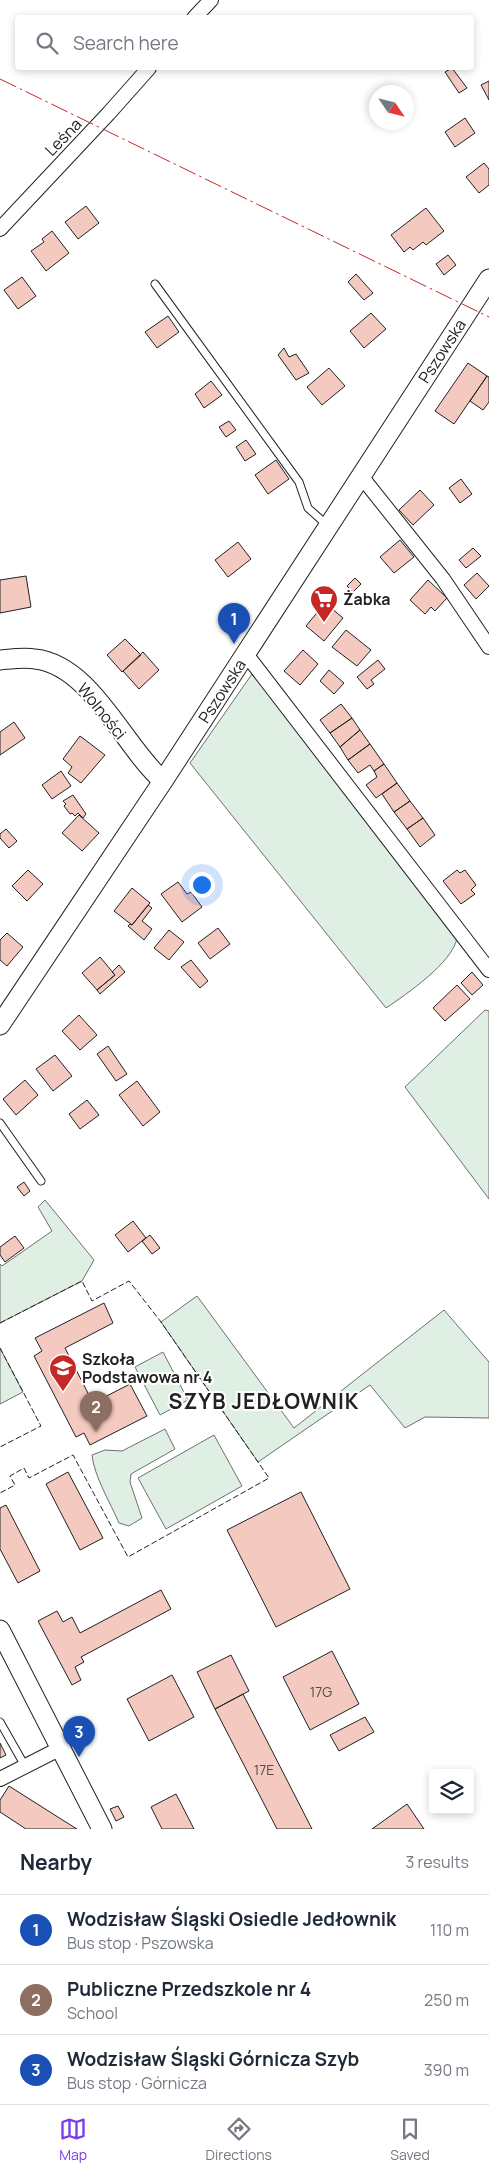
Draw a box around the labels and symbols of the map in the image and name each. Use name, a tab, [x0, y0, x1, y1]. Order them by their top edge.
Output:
north arrow	[369, 85, 414, 130]
street label: Leśna	[40, 113, 86, 161]
street label: Pszowska	[413, 315, 471, 387]
supermarket icon: Żabka	[309, 584, 339, 623]
place label: Żabka	[343, 588, 391, 610]
pin: 1	[218, 603, 250, 644]
street label: Pszowska	[193, 655, 251, 727]
street label: Wolności	[72, 678, 132, 744]
your location	[189, 872, 215, 898]
place label: Szkoła Podstawowa nr 4	[82, 1348, 213, 1388]
school or university icon: Szkoła Podstawowa nr 4	[48, 1353, 78, 1392]
district label: SZYB JEDŁOWNIK	[169, 1387, 359, 1415]
pin: 2	[80, 1391, 112, 1432]
house number: 17G	[310, 1682, 332, 1701]
pin: 3	[63, 1716, 95, 1757]
house number: 17E	[254, 1760, 274, 1779]

